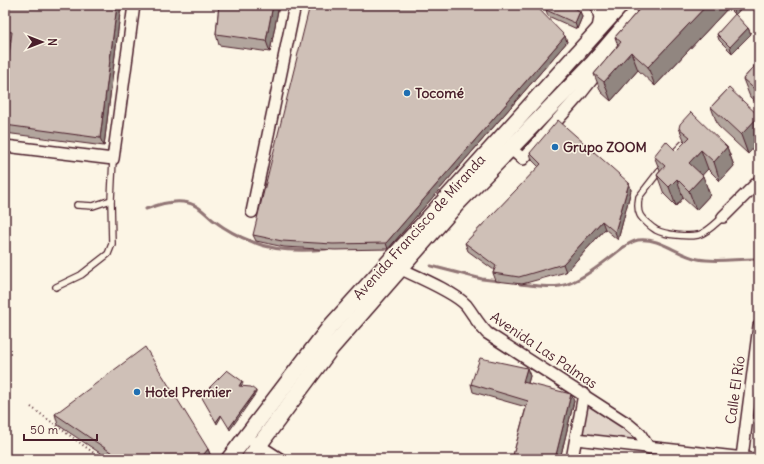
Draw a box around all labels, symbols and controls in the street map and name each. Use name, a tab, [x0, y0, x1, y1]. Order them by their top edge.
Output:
north arrow	[22, 22, 62, 62]
text: N	[45, 38, 59, 46]
place label: Tocomé	[415, 84, 464, 102]
marker: Tocomé	[402, 88, 412, 98]
place label: Grupo ZOOM	[563, 138, 647, 156]
marker: Grupo ZOOM	[550, 142, 560, 152]
street label: Avenida Francisco de Miranda	[349, 151, 489, 303]
street label: Avenida Las Palmas	[487, 308, 601, 392]
street label: Calle El Río	[721, 355, 749, 425]
place label: Hotel Premier	[145, 383, 232, 401]
marker: Hotel Premier	[132, 387, 142, 397]
scale bar	[24, 416, 97, 442]
text: 50 m	[30, 422, 59, 437]

